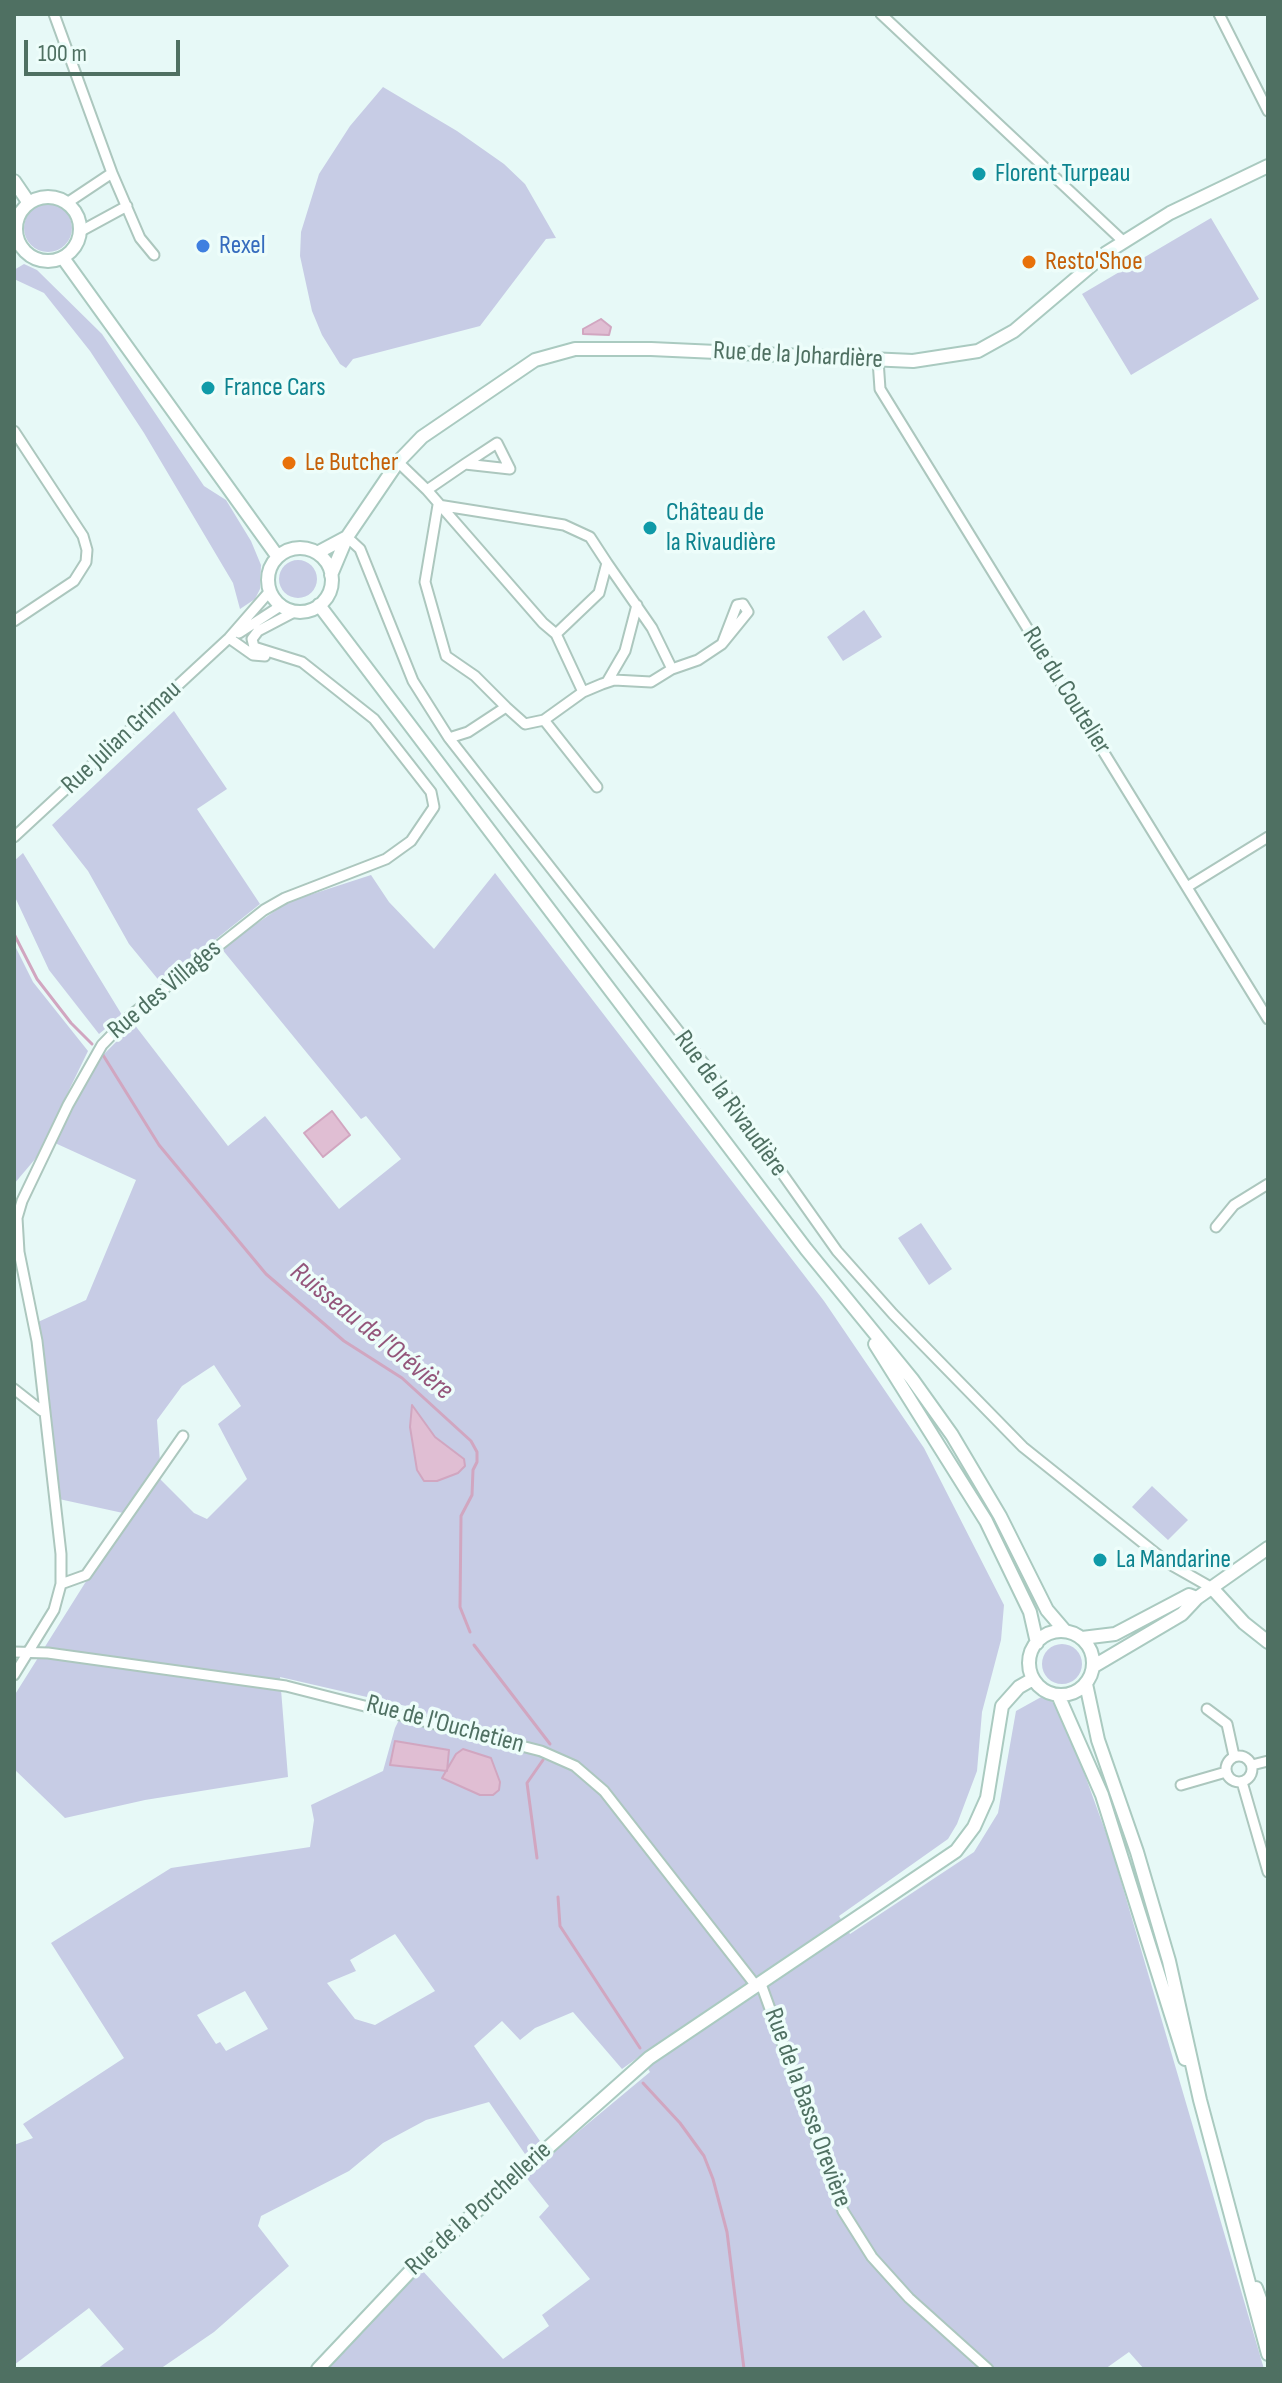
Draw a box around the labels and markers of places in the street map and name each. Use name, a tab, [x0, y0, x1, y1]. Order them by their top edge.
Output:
place label: Florent Turpeau	[995, 158, 1130, 190]
marker: Florent Turpeau	[970, 165, 988, 183]
place label: Rexel	[219, 230, 266, 262]
marker: Rexel	[194, 237, 212, 255]
place label: Resto'Shoe	[1045, 246, 1143, 278]
marker: Resto'Shoe	[1020, 253, 1038, 271]
place label: France Cars	[224, 372, 325, 404]
marker: France Cars	[199, 379, 217, 397]
place label: Le Butcher	[305, 447, 399, 479]
marker: Le Butcher	[280, 454, 298, 472]
place label: Château de la Rivaudière	[666, 497, 776, 558]
marker: Château de la Rivaudière	[641, 519, 659, 537]
place label: La Mandarine	[1116, 1544, 1231, 1576]
marker: La Mandarine	[1091, 1551, 1109, 1569]

